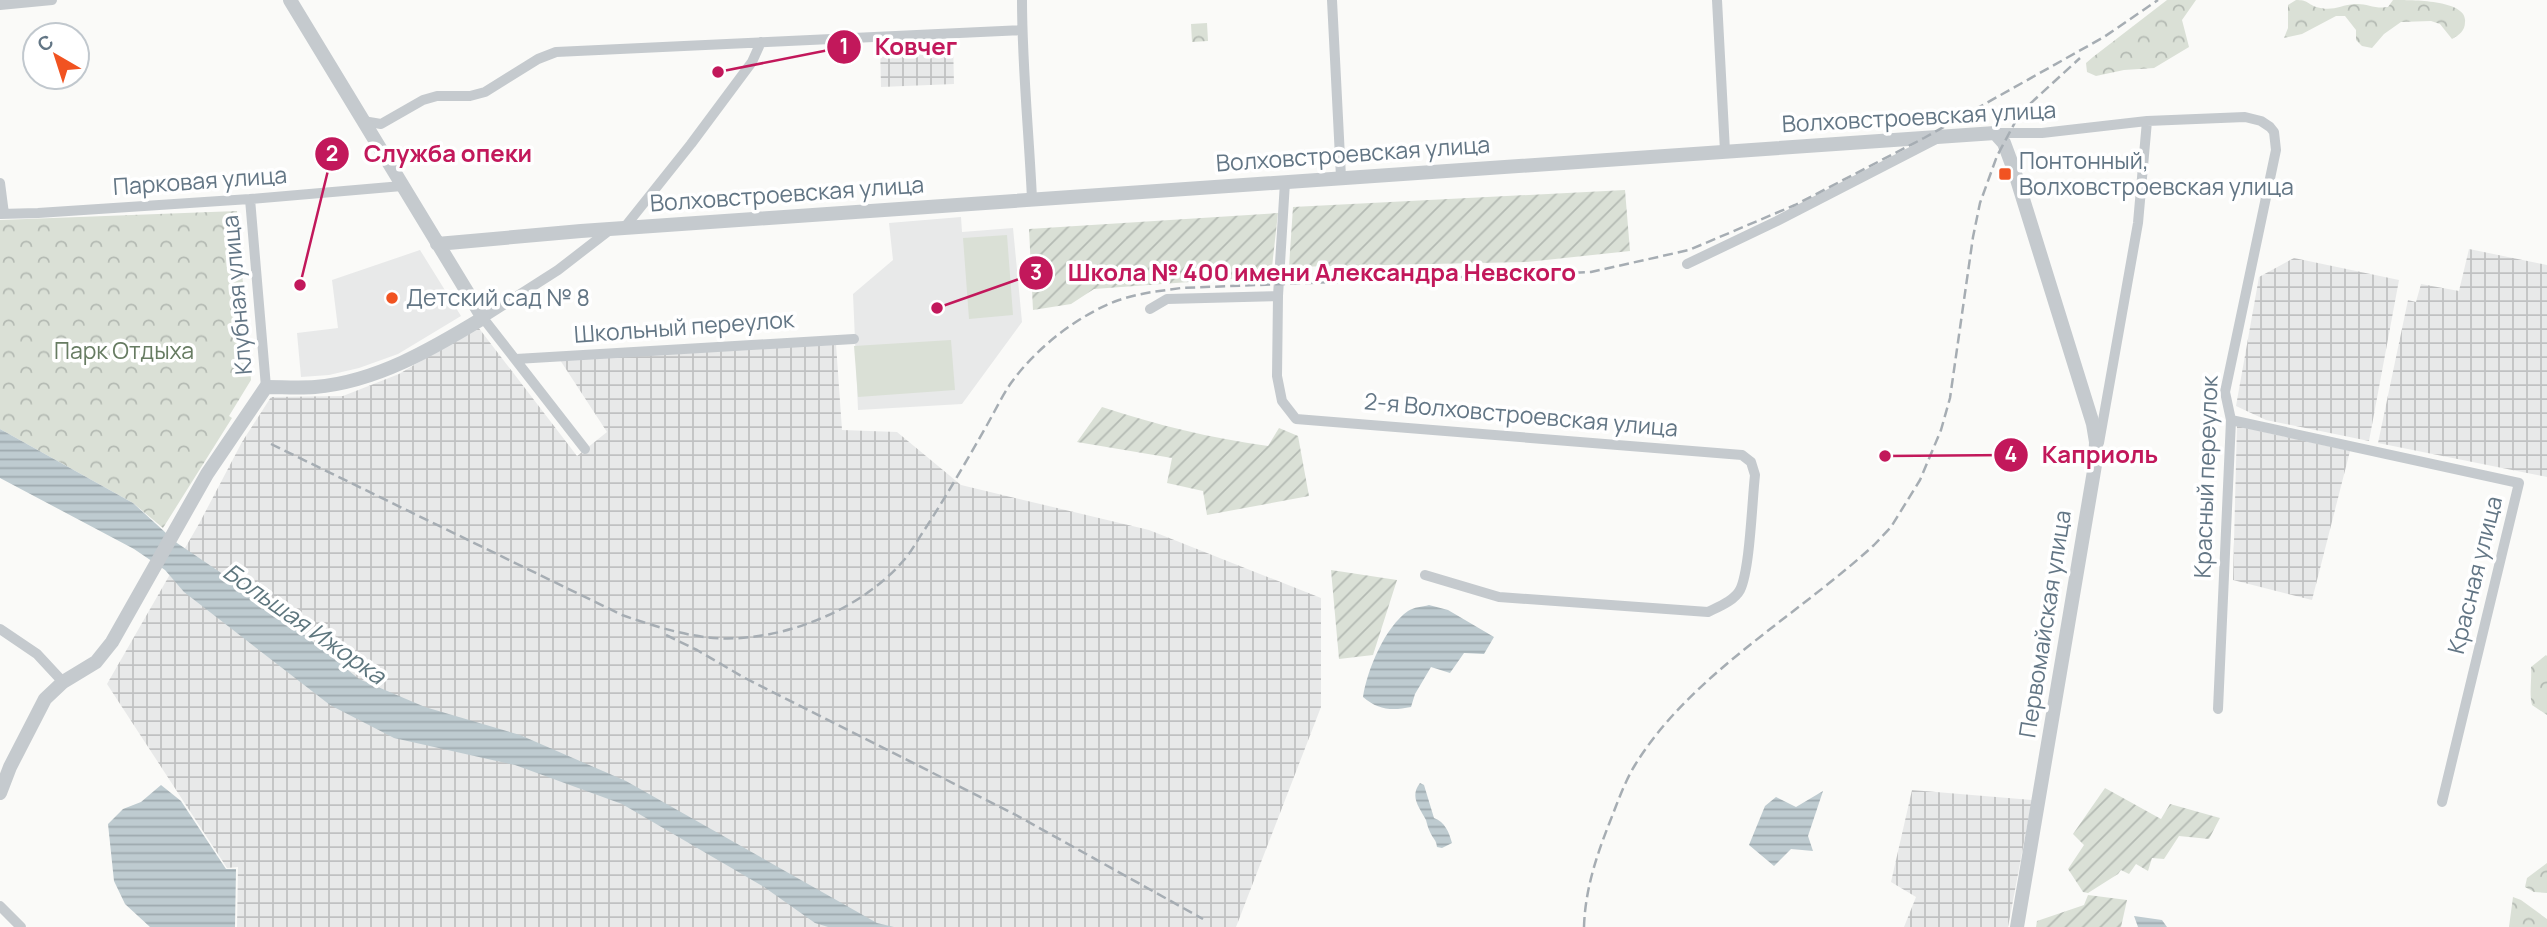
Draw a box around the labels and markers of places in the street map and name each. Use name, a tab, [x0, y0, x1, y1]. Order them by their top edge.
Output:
callout: Ковчег	[826, 24, 972, 69]
callout: Служба опеки	[315, 131, 546, 176]
place label: Понтонный, Волховстроевская улица	[2019, 144, 2294, 202]
marker: Понтонный, Волховстроевская улица	[1997, 166, 2013, 182]
callout: Школа № 400 имени Александра Невского	[1019, 250, 1590, 295]
place label: Детский сад № 8	[406, 281, 590, 313]
marker: Детский сад № 8	[384, 290, 400, 306]
callout: Каприоль	[1993, 432, 2173, 477]

